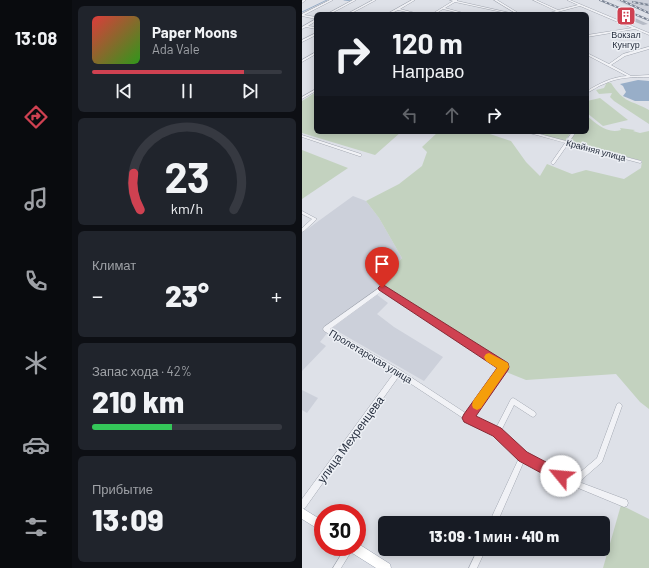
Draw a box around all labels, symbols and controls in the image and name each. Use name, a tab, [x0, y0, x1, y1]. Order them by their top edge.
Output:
building icon: Вокзал Кунгур	[615, 5, 637, 27]
text: Paper Moons	[152, 23, 237, 41]
text: 120 m	[392, 26, 463, 60]
text: 13:08	[15, 27, 57, 49]
icon: right	[326, 28, 378, 80]
place label: Вокзал Кунгур	[611, 29, 641, 50]
text: Ada Vale	[152, 41, 200, 57]
text: Направо	[392, 60, 464, 82]
icon: previous	[113, 80, 135, 102]
icon: pause	[176, 80, 198, 102]
icon: next	[239, 80, 261, 102]
icon: directions	[22, 103, 50, 131]
icon: left	[399, 104, 421, 126]
icon: ahead	[441, 104, 463, 126]
icon: right	[483, 104, 505, 126]
street label: Крайняя улица	[565, 137, 627, 163]
text: 23	[164, 150, 210, 200]
icon: music	[22, 185, 50, 213]
text: km/h	[171, 199, 203, 216]
pin	[365, 247, 399, 288]
icon: arrive	[371, 253, 393, 275]
text: Климат	[92, 257, 136, 273]
icon: phone	[22, 267, 50, 295]
text: 23°	[165, 277, 209, 313]
text: −	[92, 282, 103, 308]
text: +	[271, 282, 282, 308]
street label: Пролетарская улица	[327, 326, 415, 386]
icon: climate	[22, 349, 50, 377]
text: Запас хода · 42%	[92, 363, 192, 379]
text: 210 km	[92, 383, 184, 419]
street label: улица Мехренцева	[314, 392, 387, 486]
icon: car	[22, 431, 50, 459]
position arrow	[540, 455, 582, 497]
text: Прибытие	[92, 481, 153, 497]
text: 13:09	[92, 501, 163, 537]
speed limit sign: 30	[314, 504, 366, 556]
icon: filters	[22, 513, 50, 541]
text: 13:09 · 1 мин · 410 m	[429, 527, 559, 545]

